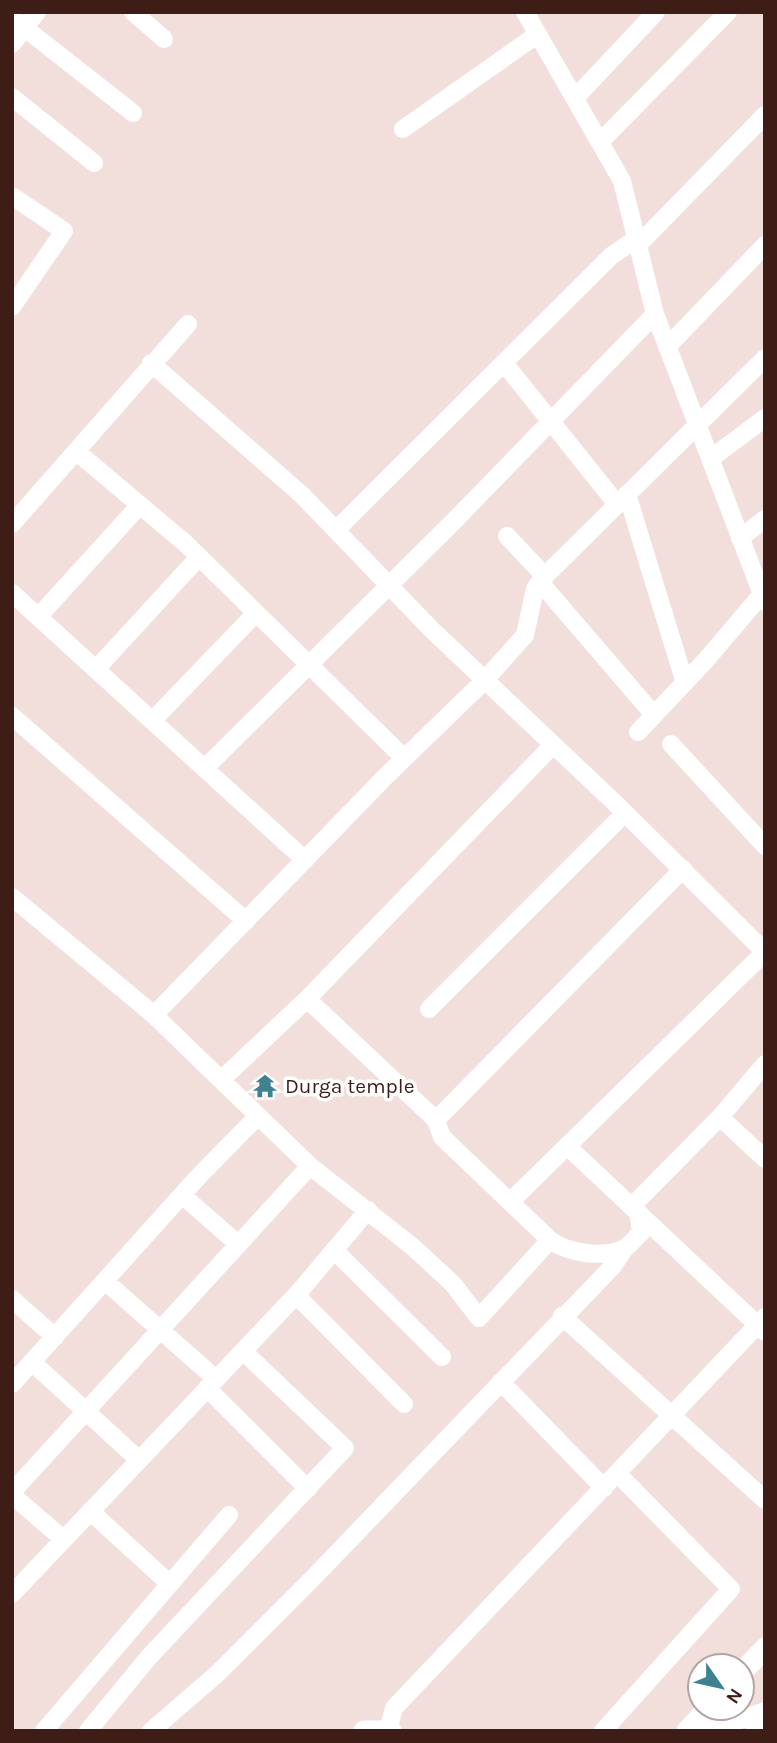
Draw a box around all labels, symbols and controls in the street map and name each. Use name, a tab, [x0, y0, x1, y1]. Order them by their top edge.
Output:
temple icon: Durga temple	[251, 1072, 279, 1100]
place label: Durga temple	[285, 1074, 415, 1098]
north arrow	[686, 1652, 756, 1722]
text: N	[721, 1684, 747, 1708]

